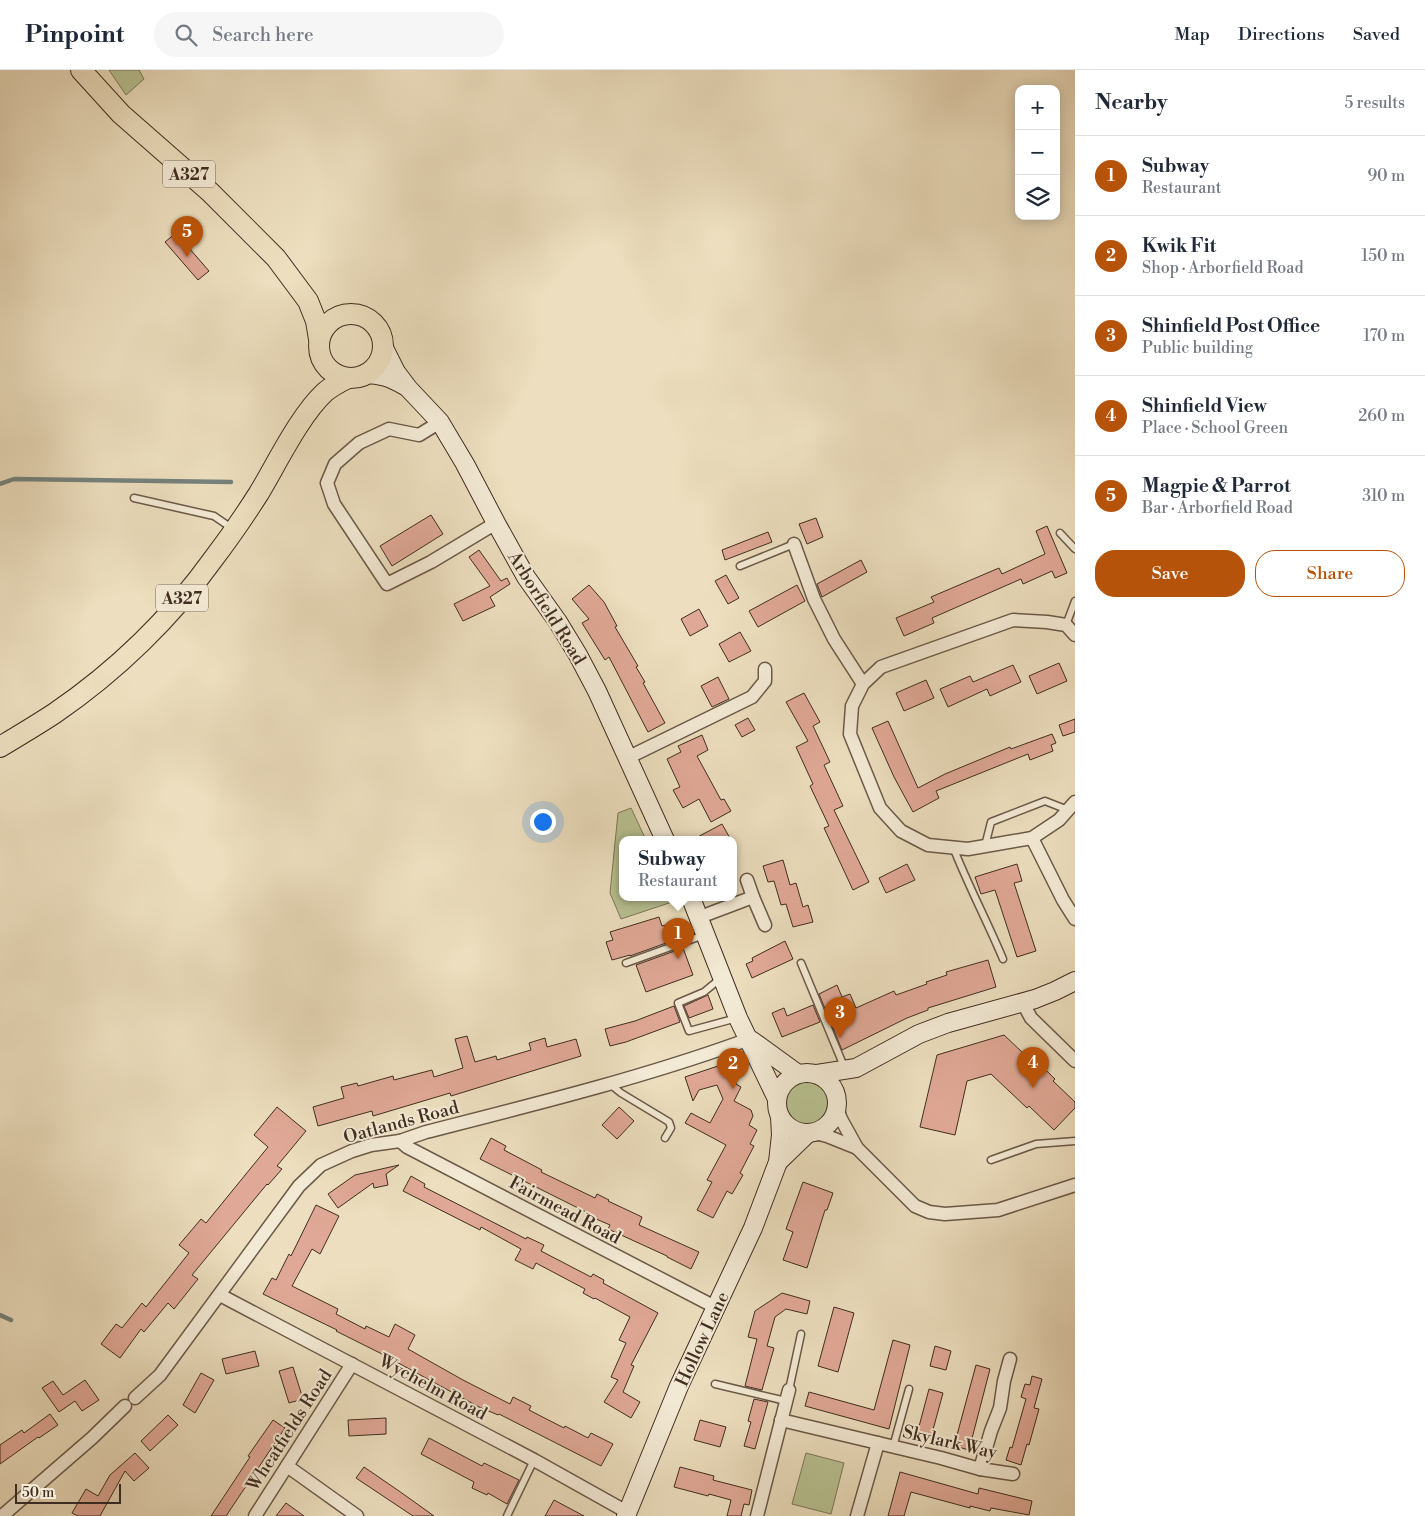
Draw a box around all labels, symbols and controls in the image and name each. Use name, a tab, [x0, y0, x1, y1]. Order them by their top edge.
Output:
search box	[154, 12, 504, 57]
text: Pinpoint	[25, 20, 124, 50]
icon: search	[172, 21, 200, 49]
text: Search here	[212, 23, 314, 47]
text: Map	[1174, 23, 1210, 46]
text: Directions	[1238, 23, 1325, 46]
text: Saved	[1353, 23, 1400, 46]
map controls	[1015, 85, 1060, 220]
button: +	[1015, 85, 1060, 130]
text: Nearby	[1095, 90, 1168, 116]
text: 5 results	[1344, 93, 1405, 113]
button: −	[1015, 130, 1060, 175]
text: Subway	[1142, 154, 1209, 178]
road number: A327	[163, 160, 215, 188]
text: 1	[1107, 166, 1115, 186]
text: 90 m	[1367, 166, 1405, 186]
button: layers	[1015, 175, 1060, 220]
text: Restaurant	[1142, 178, 1221, 198]
pin: 5	[171, 216, 203, 257]
text: Kwik Fit	[1142, 234, 1216, 258]
text: 2	[1106, 246, 1116, 266]
text: 150 m	[1361, 246, 1405, 266]
text: Shop · Arborfield Road	[1142, 258, 1304, 278]
text: Shinfield Post Office	[1142, 314, 1320, 338]
text: 3	[1106, 326, 1116, 346]
text: 170 m	[1363, 326, 1405, 346]
text: Public building	[1142, 338, 1253, 358]
text: Shinfield View	[1142, 394, 1267, 418]
text: 4	[1106, 406, 1116, 426]
text: 260 m	[1358, 406, 1405, 426]
text: Place · School Green	[1142, 418, 1288, 438]
text: Magpie & Parrot	[1142, 474, 1291, 498]
text: 5	[1106, 486, 1116, 506]
text: 310 m	[1362, 486, 1405, 506]
text: Bar · Arborfield Road	[1142, 498, 1293, 518]
street label: Arborfield Road	[502, 546, 591, 670]
button: Save	[1095, 550, 1245, 597]
button: Share	[1255, 550, 1405, 597]
road number: A327	[156, 584, 208, 612]
your location	[530, 809, 556, 835]
popup	[619, 836, 737, 901]
text: Subway	[638, 847, 706, 871]
text: Restaurant	[638, 871, 718, 891]
pin: 1	[662, 918, 694, 959]
pin: 3	[824, 997, 856, 1038]
pin: 4	[1017, 1047, 1049, 1088]
pin: 2	[717, 1048, 749, 1089]
street label: Oatlands Road	[341, 1096, 462, 1149]
street label: Fairmead Road	[505, 1171, 625, 1250]
street label: Hollow Lane	[670, 1288, 734, 1390]
street label: Wychelm Road	[374, 1349, 492, 1426]
street label: Wheatfields Road	[241, 1364, 338, 1496]
street label: Skylark Way	[900, 1420, 1000, 1465]
scale bar	[15, 1481, 121, 1504]
text: 50 m	[22, 1484, 54, 1502]

